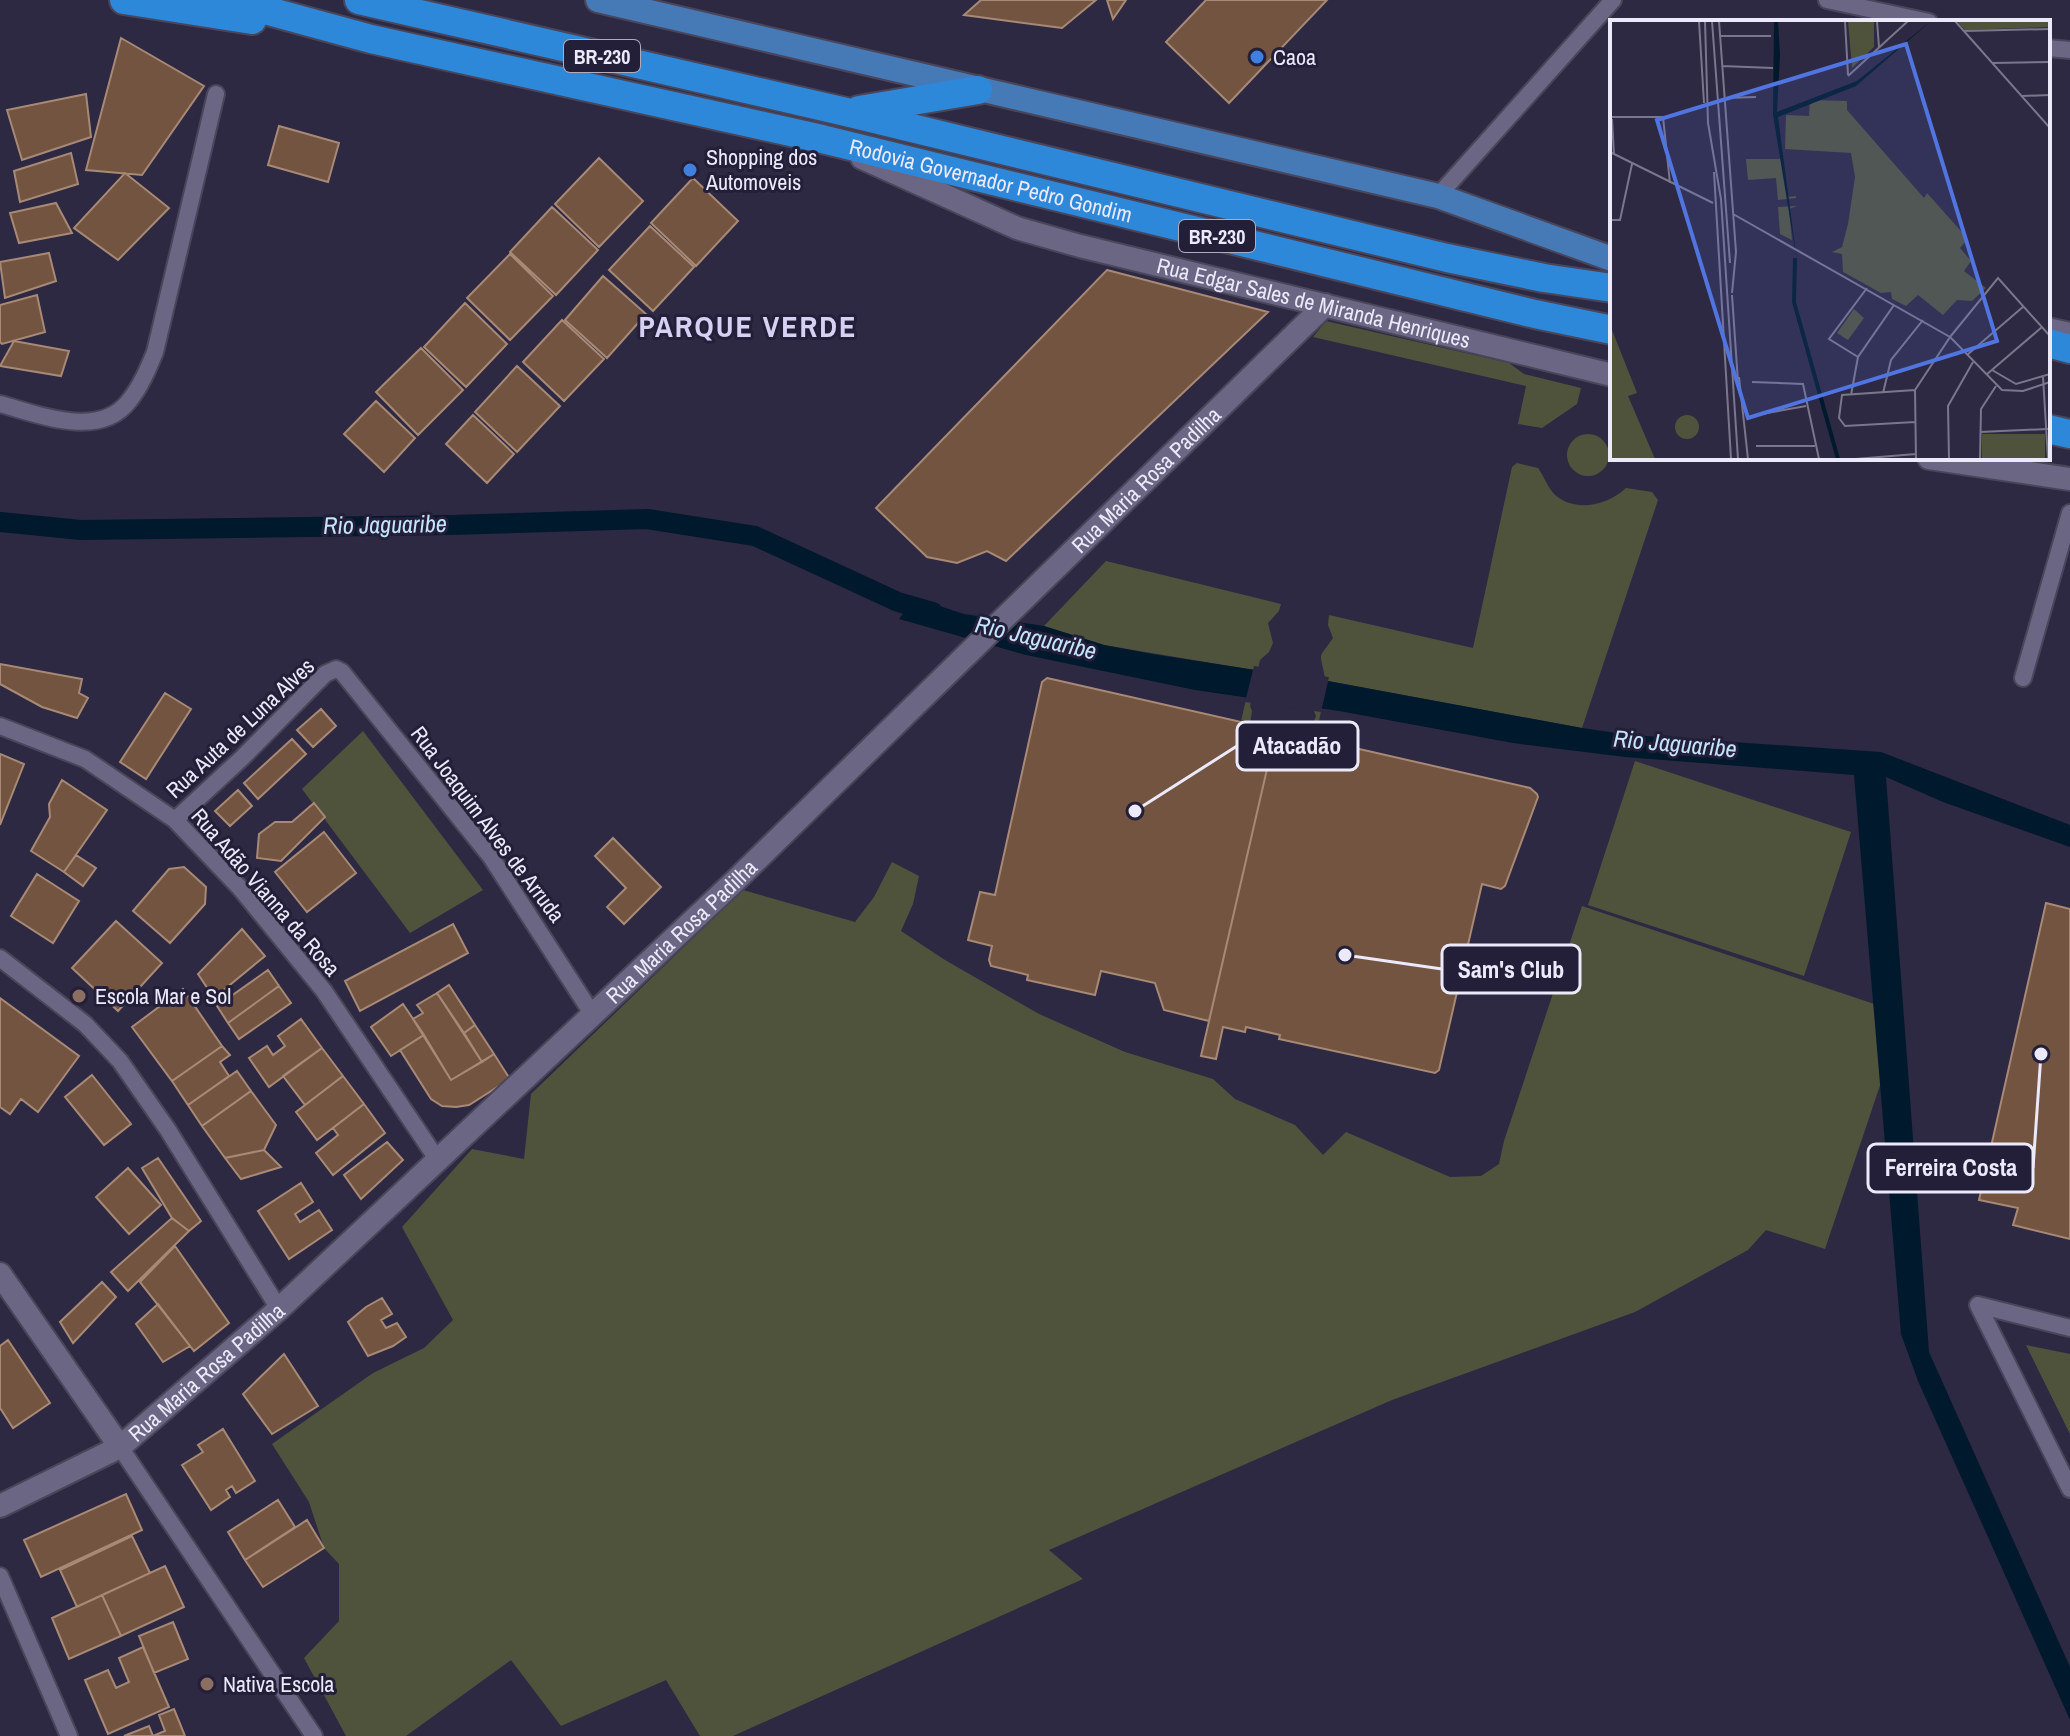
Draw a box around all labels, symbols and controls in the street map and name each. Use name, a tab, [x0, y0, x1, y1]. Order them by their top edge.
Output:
inset map	[1610, 20, 2050, 460]
road number: BR-230	[564, 40, 640, 72]
place label: Caoa	[1273, 42, 1316, 72]
marker: Caoa	[1248, 48, 1266, 66]
street label: Rodovia Governador Pedro Gondim	[846, 131, 1135, 230]
place label: Shopping dos Automoveis	[705, 142, 817, 197]
marker: Shopping dos Automoveis	[681, 161, 699, 179]
road number: BR-230	[1179, 220, 1255, 252]
street label: Rua Edgar Sales de Miranda Henriques	[1154, 250, 1473, 355]
district label: PARQUE VERDE	[638, 306, 858, 346]
street label: Rua Maria Rosa Padilha	[1065, 400, 1227, 560]
water label: Rio Jaguaribe	[323, 507, 447, 541]
water label: Rio Jaguaribe	[972, 608, 1100, 667]
street label: Rua Auta de Luna Alves	[159, 651, 321, 805]
street label: Rua Joaquim Alves de Arruda	[404, 720, 572, 928]
callout: Atacadão	[1237, 722, 1358, 770]
water label: Rio Jaguaribe	[1612, 722, 1738, 764]
text: Atacadão	[1253, 729, 1341, 761]
street label: Rua Adão Vianna da Rosa	[185, 802, 347, 982]
street label: Rua Maria Rosa Padilha	[599, 853, 764, 1010]
callout: Sam's Club	[1442, 945, 1580, 993]
text: Sam's Club	[1458, 953, 1564, 985]
place label: Escola Mar e Sol	[95, 981, 231, 1011]
marker: Escola Mar e Sol	[70, 987, 88, 1005]
callout: Ferreira Costa	[1868, 1144, 2033, 1192]
text: Ferreira Costa	[1885, 1151, 2017, 1183]
street label: Rua Maria Rosa Padilha	[122, 1296, 291, 1448]
place label: Nativa Escola	[223, 1669, 334, 1699]
marker: Nativa Escola	[198, 1675, 216, 1693]

